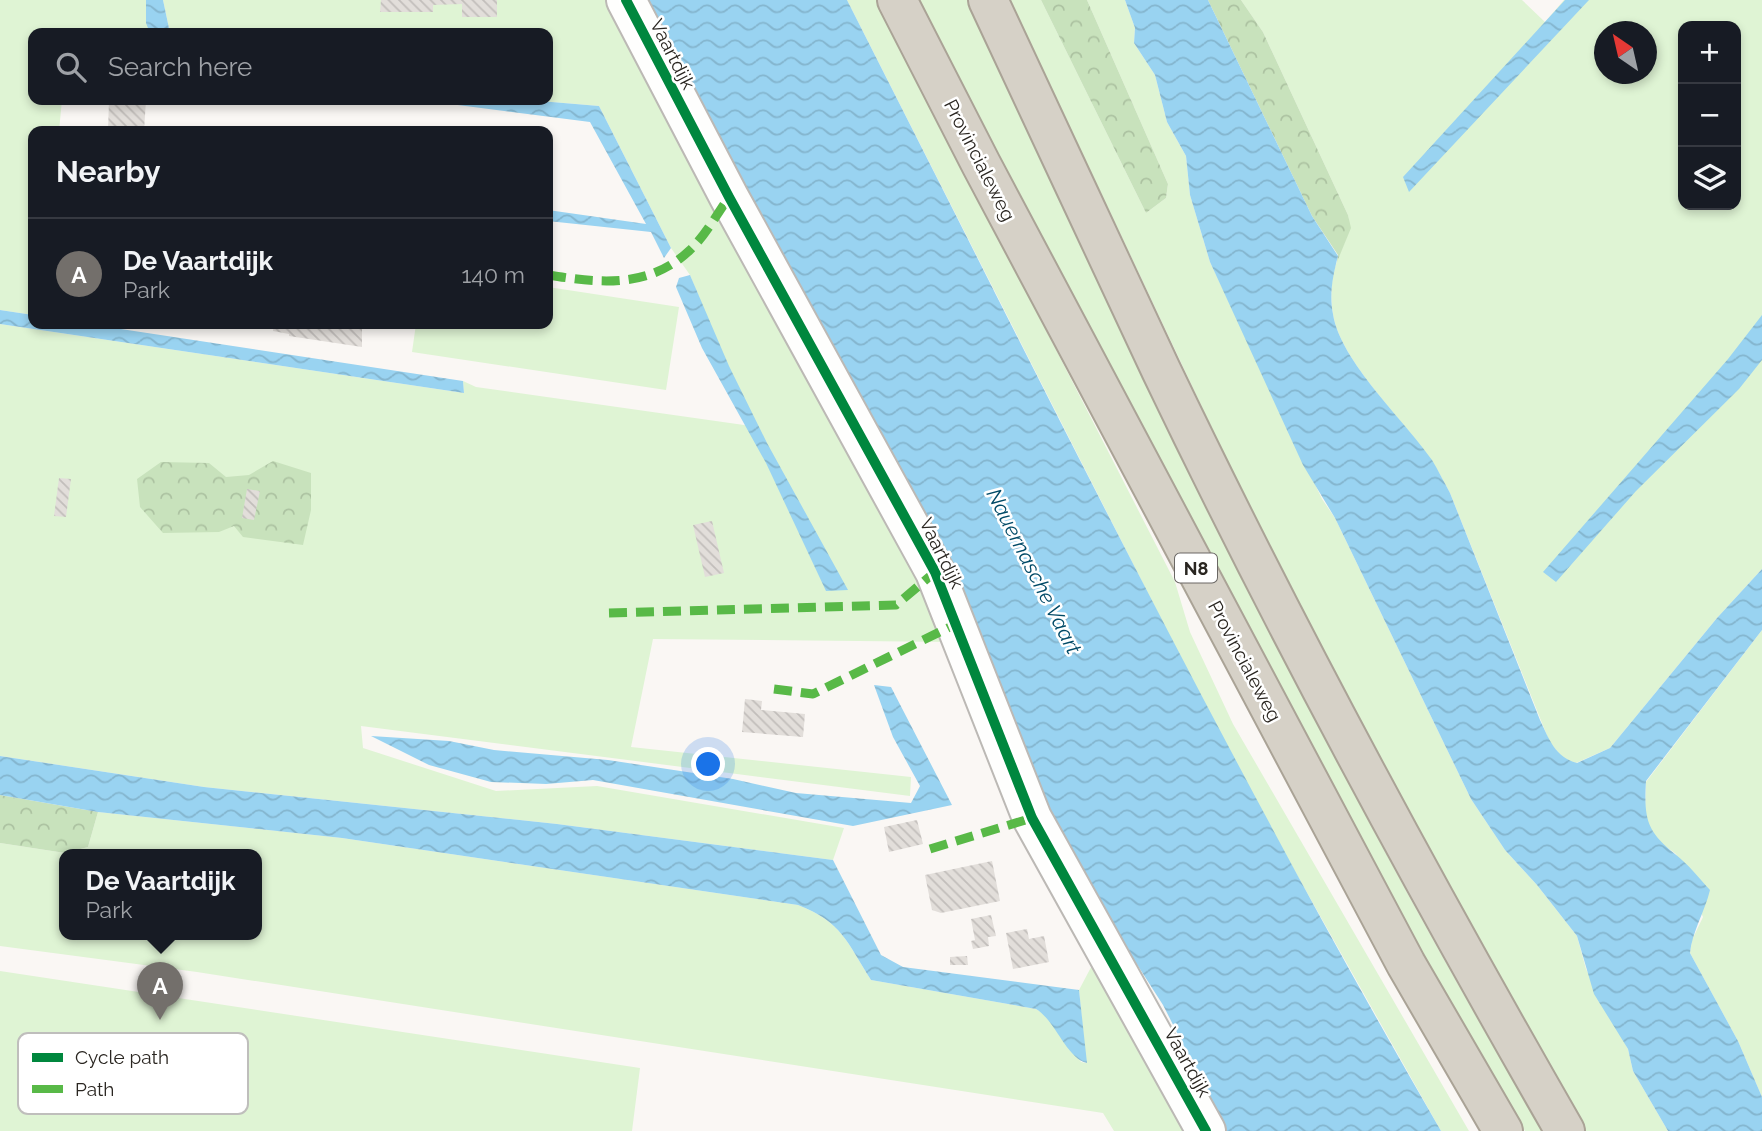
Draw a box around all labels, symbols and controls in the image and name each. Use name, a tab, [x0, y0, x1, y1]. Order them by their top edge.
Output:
street label: Vaartdijk	[646, 15, 700, 93]
north arrow	[1594, 21, 1657, 84]
map controls	[1678, 21, 1741, 210]
button: +	[1678, 21, 1741, 84]
search box	[28, 28, 553, 105]
icon: search	[52, 48, 90, 86]
text: Search here	[108, 52, 252, 82]
button: −	[1678, 84, 1741, 147]
street label: Provincialeweg	[940, 96, 1020, 224]
button: layers	[1678, 147, 1741, 210]
text: Nearby	[56, 154, 160, 189]
text: De Vaartdijk	[123, 246, 273, 276]
text: A	[71, 261, 87, 288]
text: 140 m	[462, 261, 525, 288]
text: Park	[123, 276, 170, 303]
water label: Nauernasche Vaart	[981, 484, 1087, 658]
street label: Vaartdijk	[915, 514, 969, 592]
road number: N8	[1175, 554, 1217, 582]
street label: Provincialeweg	[1204, 597, 1286, 725]
your location	[691, 747, 725, 781]
popup	[59, 849, 262, 940]
text: De Vaartdijk	[85, 866, 236, 896]
text: Park	[85, 896, 132, 923]
pin: A	[137, 962, 183, 1020]
street label: Vaartdijk	[1160, 1024, 1216, 1100]
legend	[18, 1033, 248, 1114]
text: Cycle path	[75, 1046, 169, 1068]
text: Path	[75, 1078, 114, 1100]

